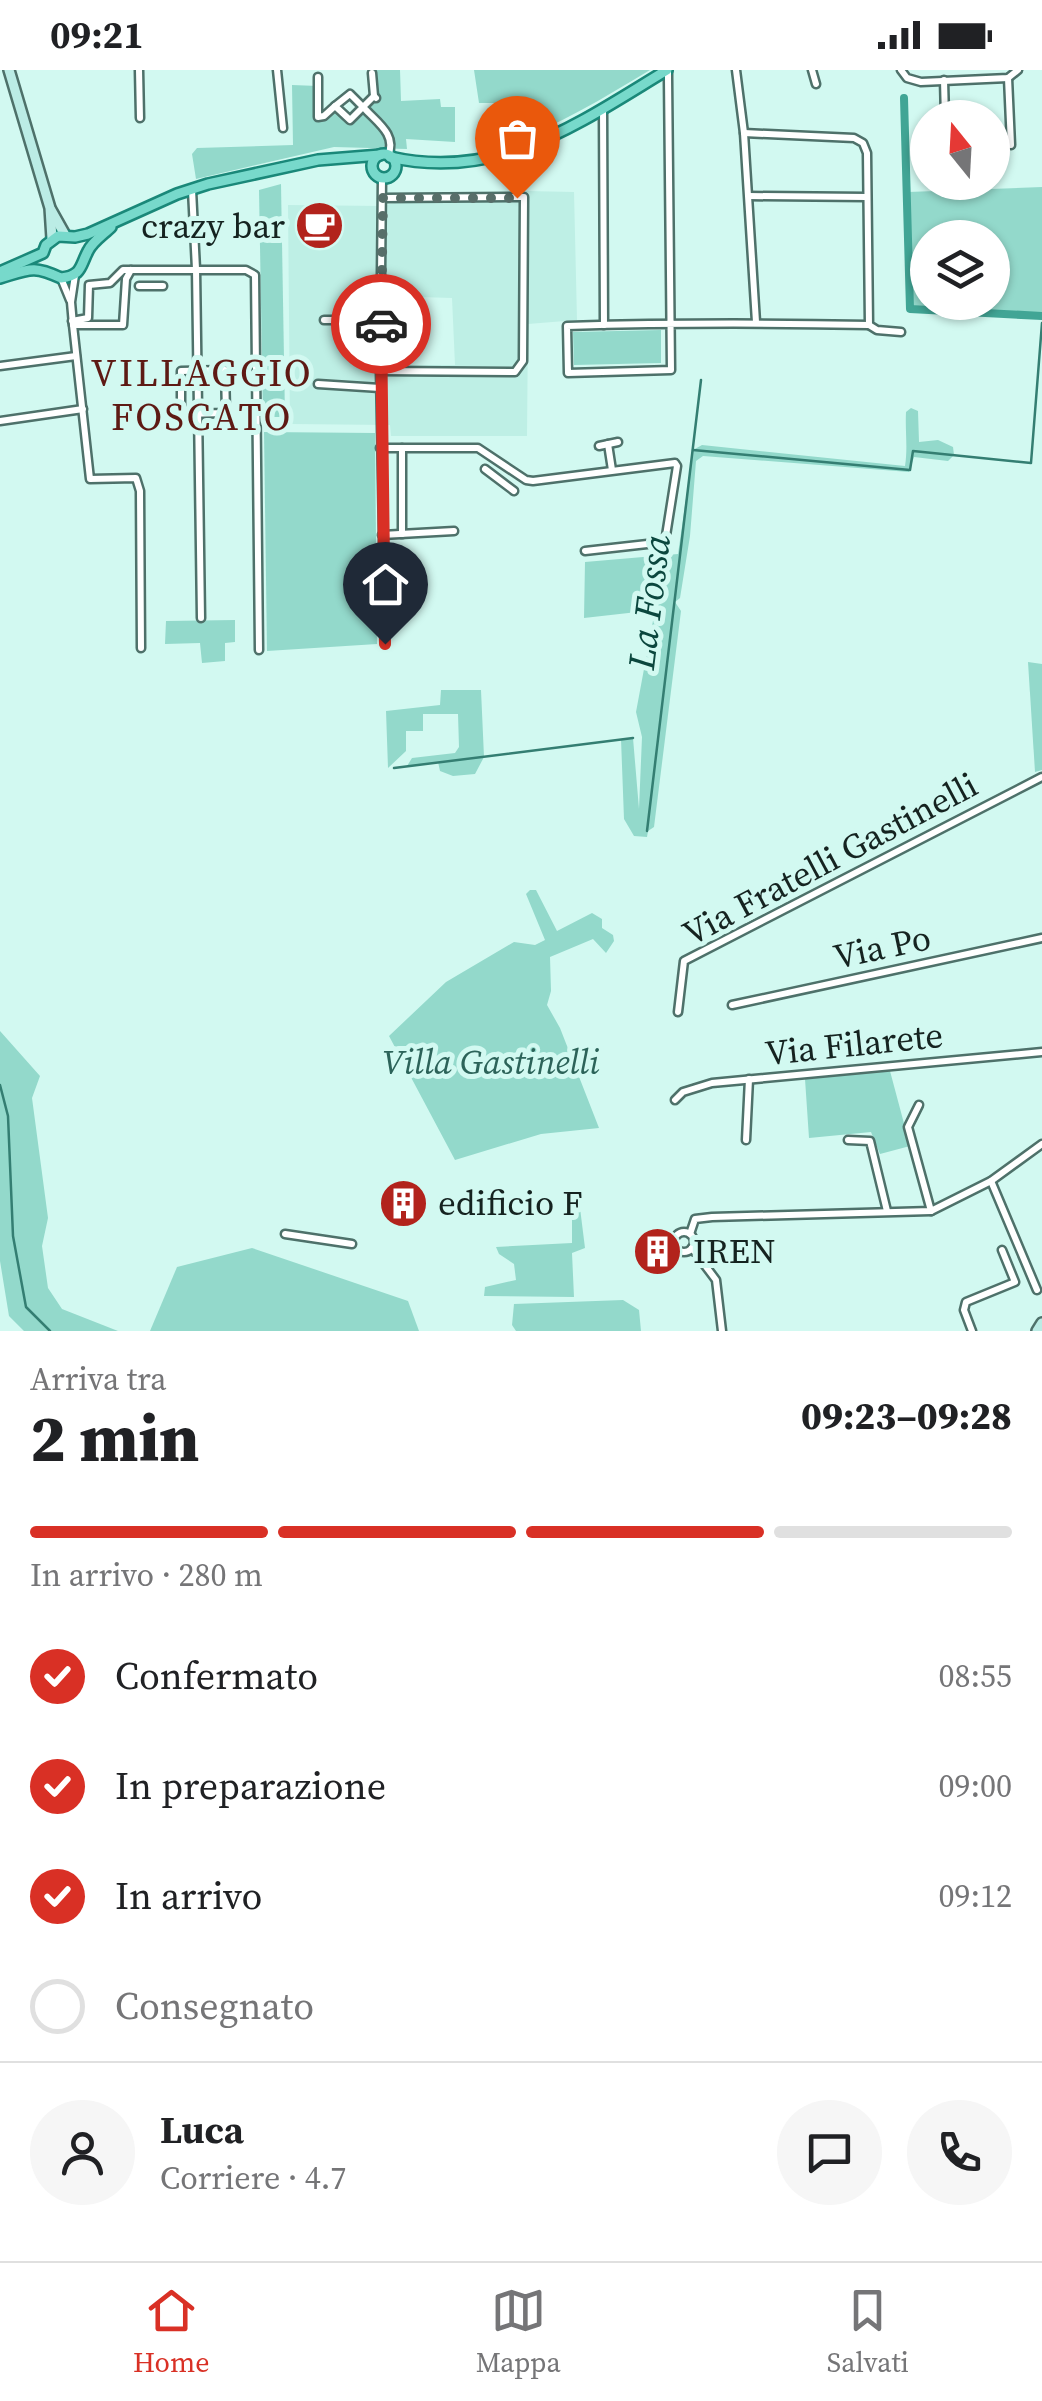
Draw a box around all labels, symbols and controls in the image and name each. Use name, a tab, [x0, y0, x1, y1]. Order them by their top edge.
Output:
text: 09:21	[50, 9, 144, 61]
pin	[475, 96, 560, 199]
north arrow	[910, 100, 1010, 200]
map controls	[910, 100, 1010, 320]
icon: bag	[490, 111, 545, 166]
cafe icon: crazy bar	[294, 200, 346, 252]
place label: crazy bar	[141, 202, 285, 250]
button: layers	[910, 220, 1010, 320]
courier	[331, 274, 431, 374]
icon: car	[354, 297, 409, 352]
district label: VILLAGGIO FOSCATO	[91, 347, 313, 443]
water label: La Fossa	[615, 531, 683, 674]
pin	[343, 542, 428, 645]
icon: home	[358, 557, 413, 612]
street label: Via Fratelli Gastinelli	[674, 761, 986, 957]
street label: Via Po	[829, 913, 935, 981]
street label: Via Filarete	[763, 1011, 945, 1077]
park label: Villa Gastinelli	[382, 1038, 600, 1086]
building icon: edificio F	[377, 1177, 429, 1229]
place label: edificio F	[438, 1179, 583, 1227]
building icon: IREN	[632, 1225, 684, 1277]
place label: IREN	[693, 1227, 776, 1275]
text: Arriva tra	[30, 1357, 167, 1401]
text: 09:23–09:28	[801, 1390, 1012, 1442]
text: 2 min	[30, 1394, 200, 1483]
text: In arrivo · 280 m	[30, 1553, 263, 1597]
icon: check	[30, 1649, 85, 1704]
text: Confermato	[115, 1650, 318, 1702]
text: 08:55	[938, 1654, 1012, 1698]
icon: check	[30, 1759, 85, 1814]
text: In preparazione	[115, 1760, 386, 1812]
text: 09:00	[938, 1764, 1012, 1808]
icon: check	[30, 1869, 85, 1924]
text: In arrivo	[115, 1870, 262, 1922]
text: 09:12	[938, 1874, 1012, 1918]
text: Consegnato	[115, 1980, 314, 2032]
button: person	[30, 2100, 135, 2205]
button: chat	[777, 2100, 882, 2205]
button: phone	[907, 2100, 1012, 2205]
text: Luca	[160, 2104, 244, 2156]
text: Corriere · 4.7	[160, 2156, 346, 2200]
tab: Home	[133, 2283, 209, 2381]
tab: Mappa	[476, 2283, 561, 2381]
tab: Salvati	[827, 2283, 909, 2381]

